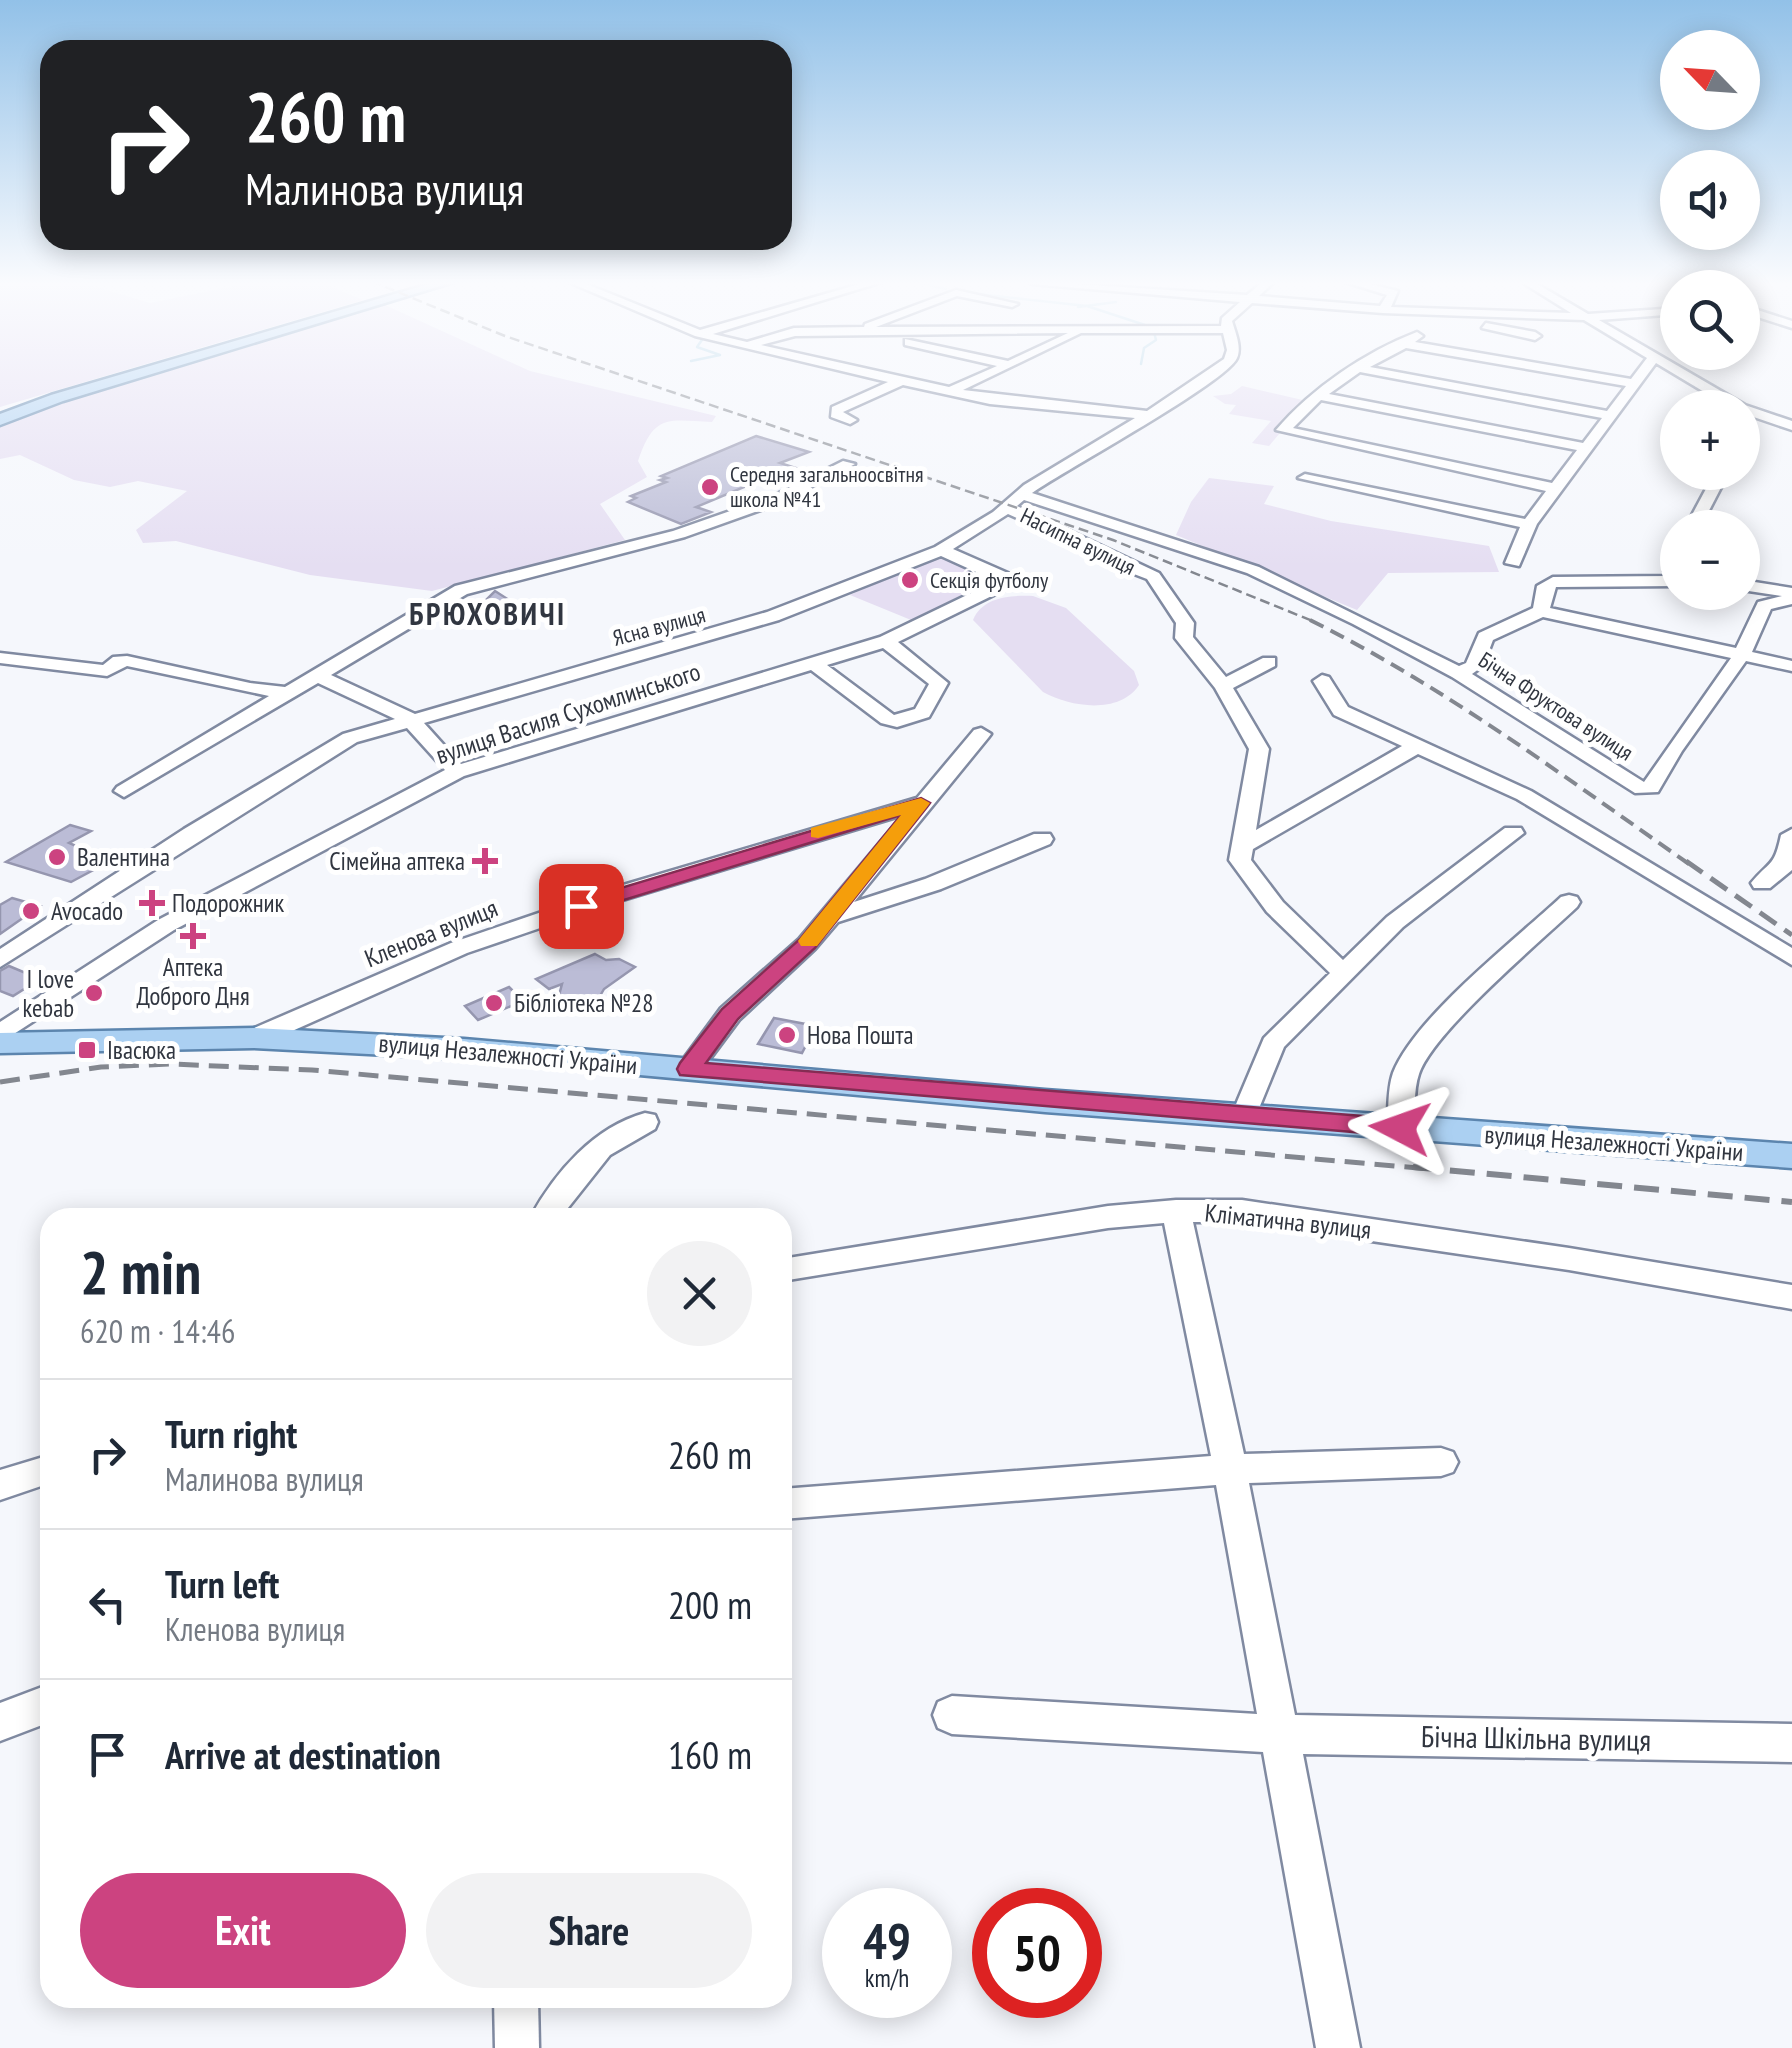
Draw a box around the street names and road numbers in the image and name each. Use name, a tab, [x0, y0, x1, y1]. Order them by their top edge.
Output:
street label: Насипна вулиця	[1016, 501, 1140, 581]
street label: Ясна вулиця	[610, 600, 708, 652]
street label: Бічна Фруктова вулиця	[1473, 646, 1639, 766]
street label: вулиця Василя Сухомлинського	[432, 655, 704, 771]
street label: Кленова вулиця	[360, 892, 502, 974]
street label: вулиця Незалежності України	[377, 1027, 639, 1081]
street label: вулиця Незалежності України	[1483, 1118, 1745, 1168]
street label: Кліматична вулиця	[1203, 1196, 1373, 1246]
street label: Бічна Шкільна вулиця	[1421, 1716, 1652, 1759]

